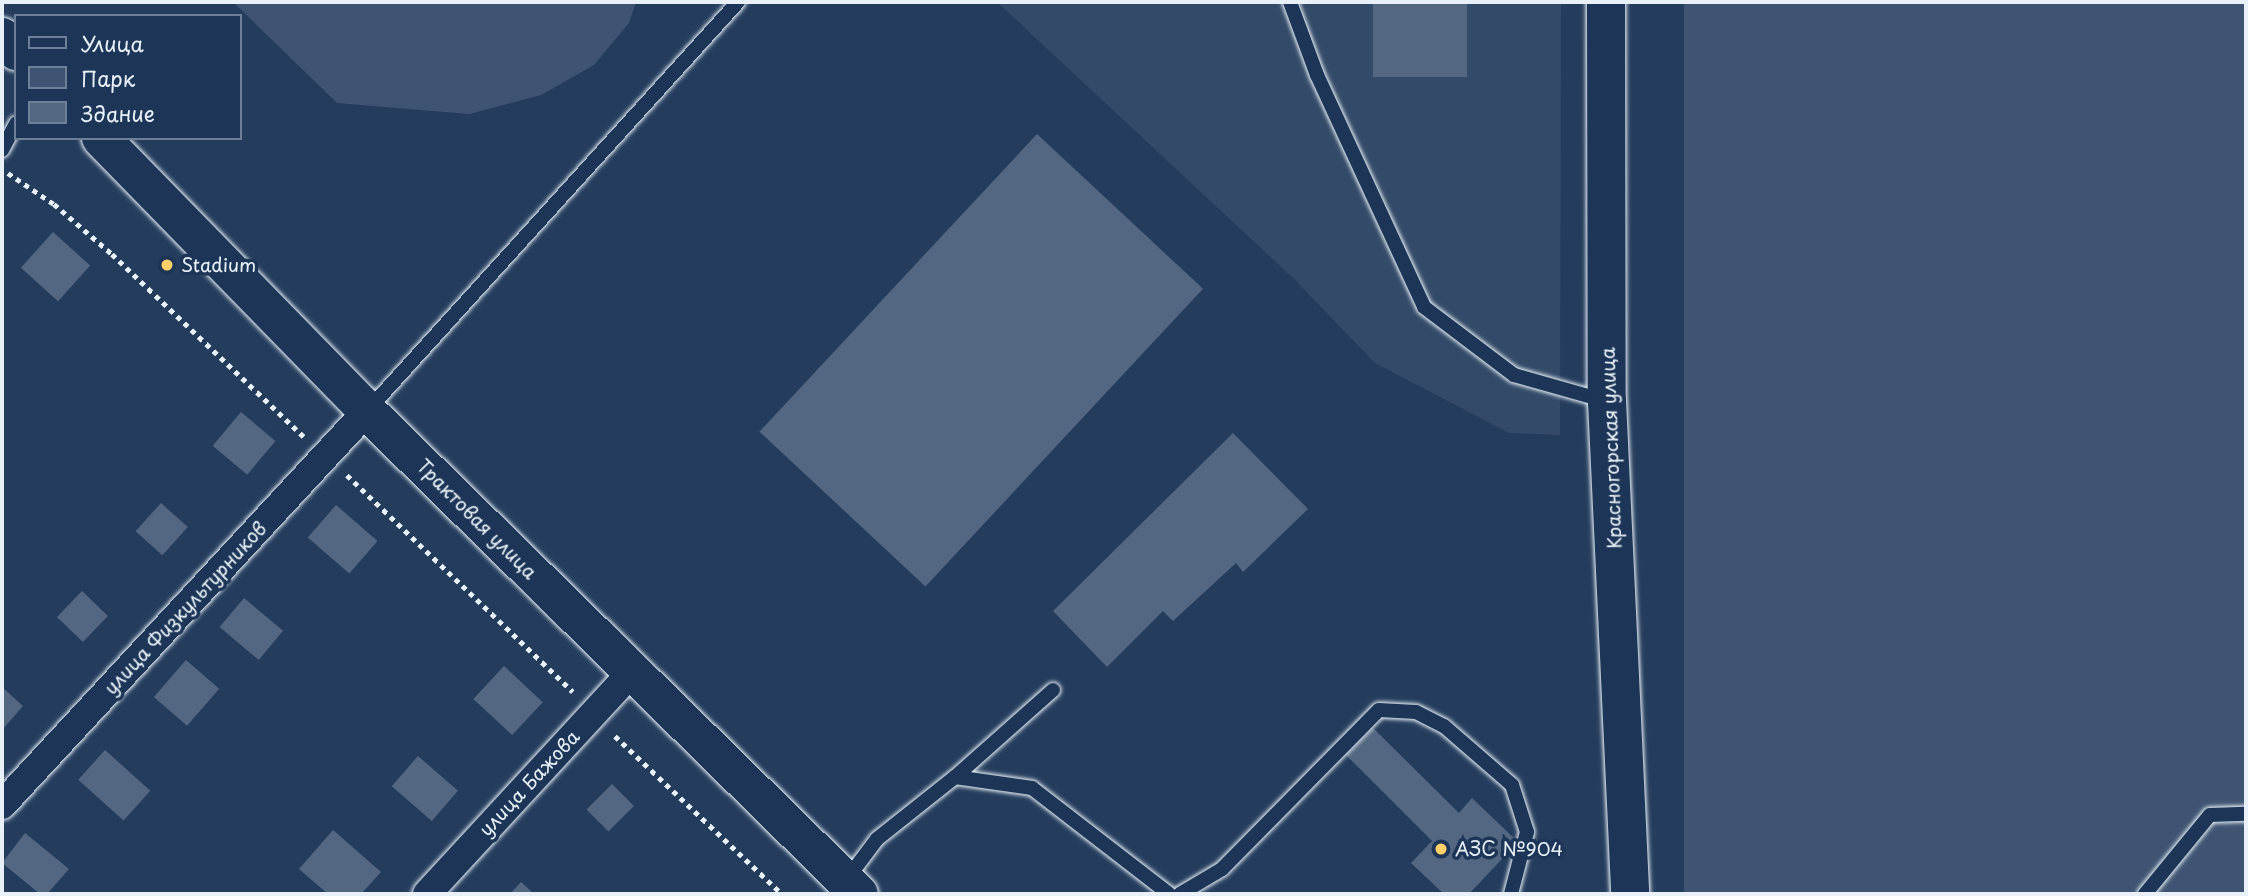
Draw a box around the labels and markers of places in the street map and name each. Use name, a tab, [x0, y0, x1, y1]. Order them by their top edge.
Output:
place label: Stadium	[181, 254, 256, 276]
marker: Stadium	[159, 257, 175, 273]
place label: АЗС №904	[1455, 838, 1563, 860]
marker: АЗС №904	[1433, 841, 1449, 857]

